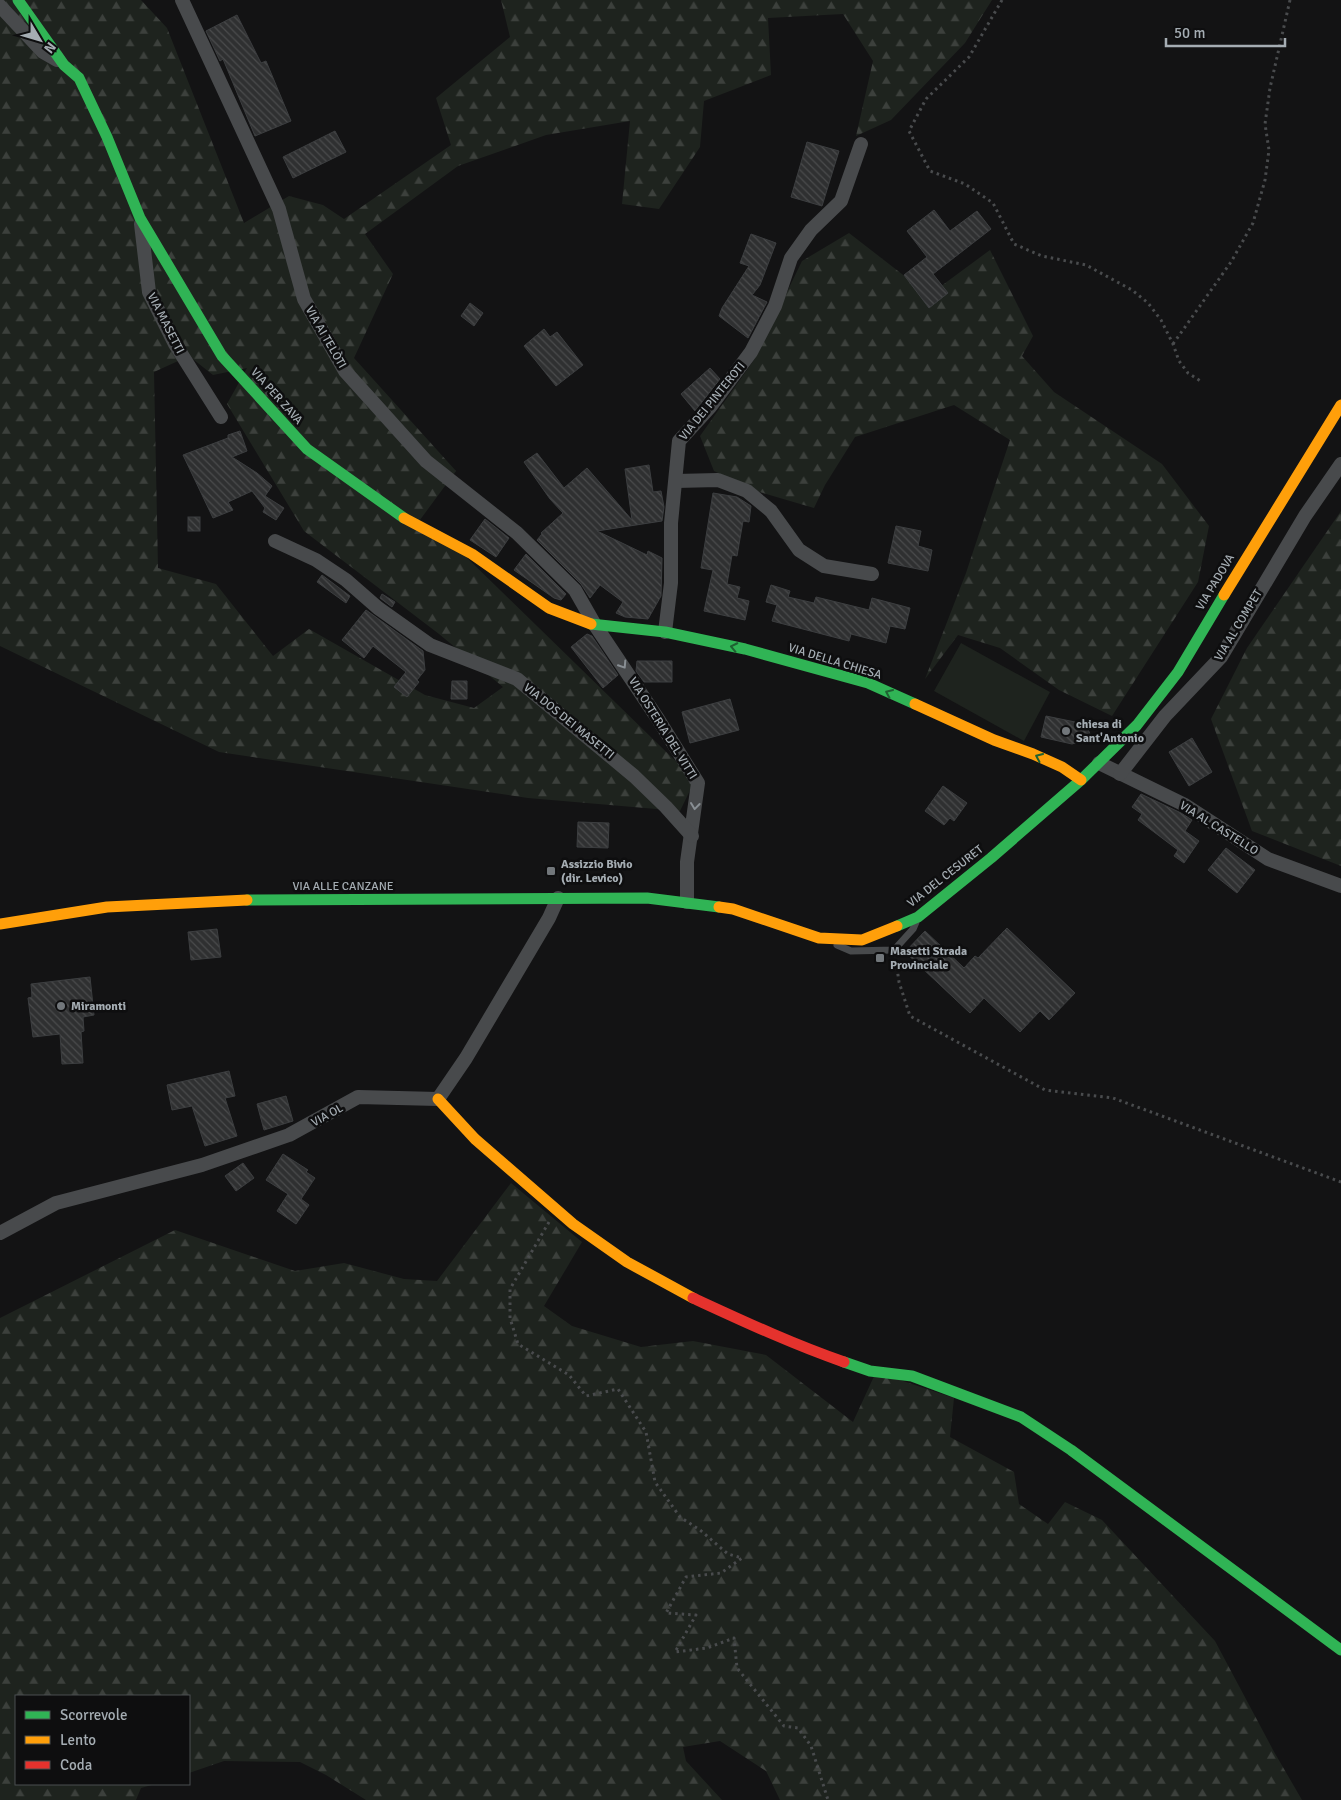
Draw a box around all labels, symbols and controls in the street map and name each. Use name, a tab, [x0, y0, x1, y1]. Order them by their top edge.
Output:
north arrow	[15, 15, 65, 65]
scale bar	[1166, 15, 1285, 47]
text: 50 m	[1174, 24, 1205, 42]
text: N	[40, 39, 60, 57]
street label: VIA MASETTI	[144, 290, 187, 356]
street label: VIA AI TELÒTI	[302, 303, 349, 371]
street label: VIA DEI PINTEROTI	[676, 359, 749, 443]
street label: VIA PER ZAVA	[247, 365, 306, 428]
street label: VIA PADOVA	[1193, 551, 1238, 613]
street label: VIA AL COMPET	[1211, 587, 1266, 664]
street label: VIA DELLA CHIESA	[786, 640, 884, 683]
one-way arrow	[729, 642, 738, 652]
one-way arrow	[617, 660, 626, 669]
street label: VIA OSTERIA DEL VITTI	[625, 674, 700, 782]
street label: VIA DOS DEI MASETTI	[520, 680, 617, 763]
one-way arrow	[885, 688, 894, 699]
place label: chiesa di Sant'Antonio	[1076, 717, 1144, 746]
marker: chiesa di Sant'Antonio	[1060, 725, 1072, 737]
one-way arrow	[1035, 752, 1043, 762]
street label: VIA AL CASTELLO	[1177, 798, 1261, 859]
one-way arrow	[690, 802, 701, 810]
street label: VIA DEL CESURET	[904, 842, 986, 911]
place label: Assizzio Bivio (dir. Levico)	[561, 857, 632, 886]
marker: Assizzio Bivio (dir. Levico)	[545, 865, 557, 877]
street label: VIA ALLE CANZANE	[292, 879, 394, 894]
place label: Masetti Strada Provinciale	[890, 944, 967, 973]
marker: Masetti Strada Provinciale	[874, 952, 886, 964]
place label: Miramonti	[71, 999, 126, 1014]
marker: Miramonti	[55, 1000, 67, 1012]
street label: VIA OL	[309, 1101, 346, 1130]
legend	[15, 1695, 190, 1785]
text: Scorrevole	[60, 1706, 127, 1724]
text: Lento	[60, 1731, 96, 1749]
text: Coda	[60, 1756, 92, 1774]

